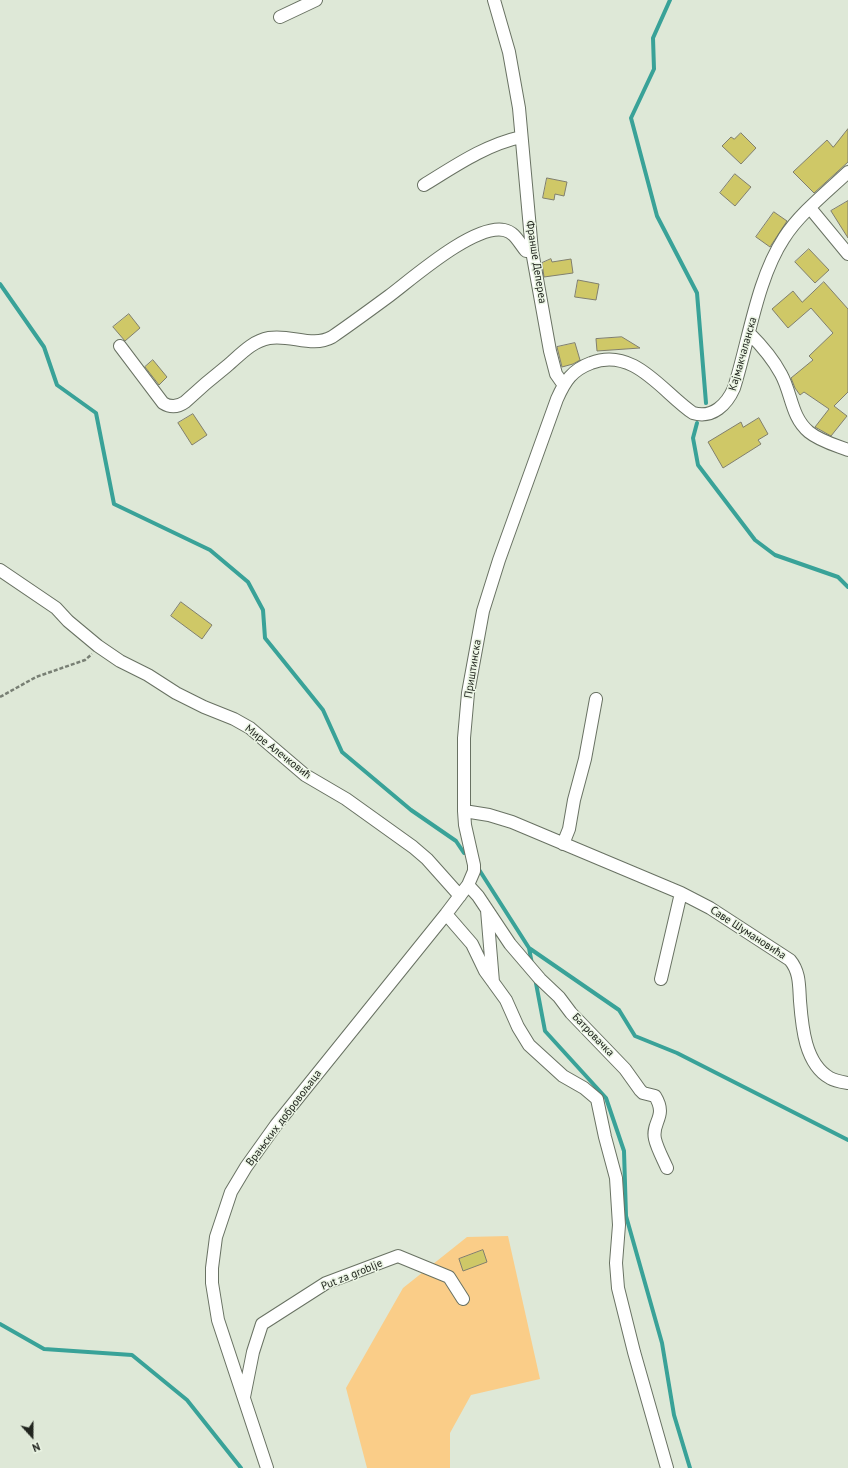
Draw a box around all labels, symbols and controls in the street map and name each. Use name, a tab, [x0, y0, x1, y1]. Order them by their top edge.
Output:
street label: Франше Депереа	[523, 220, 549, 304]
street label: Кајмакчаланска	[726, 315, 760, 393]
street label: Приштинска	[462, 639, 484, 699]
street label: Мире Алечковић	[242, 722, 314, 782]
street label: Саве Шумановића	[708, 904, 788, 962]
street label: Батровачка	[569, 1011, 617, 1059]
street label: Врањских добровољаца	[244, 1067, 324, 1169]
street label: Put za groblje	[319, 1257, 385, 1293]
north arrow	[12, 1416, 52, 1456]
text: N	[30, 1439, 42, 1455]

